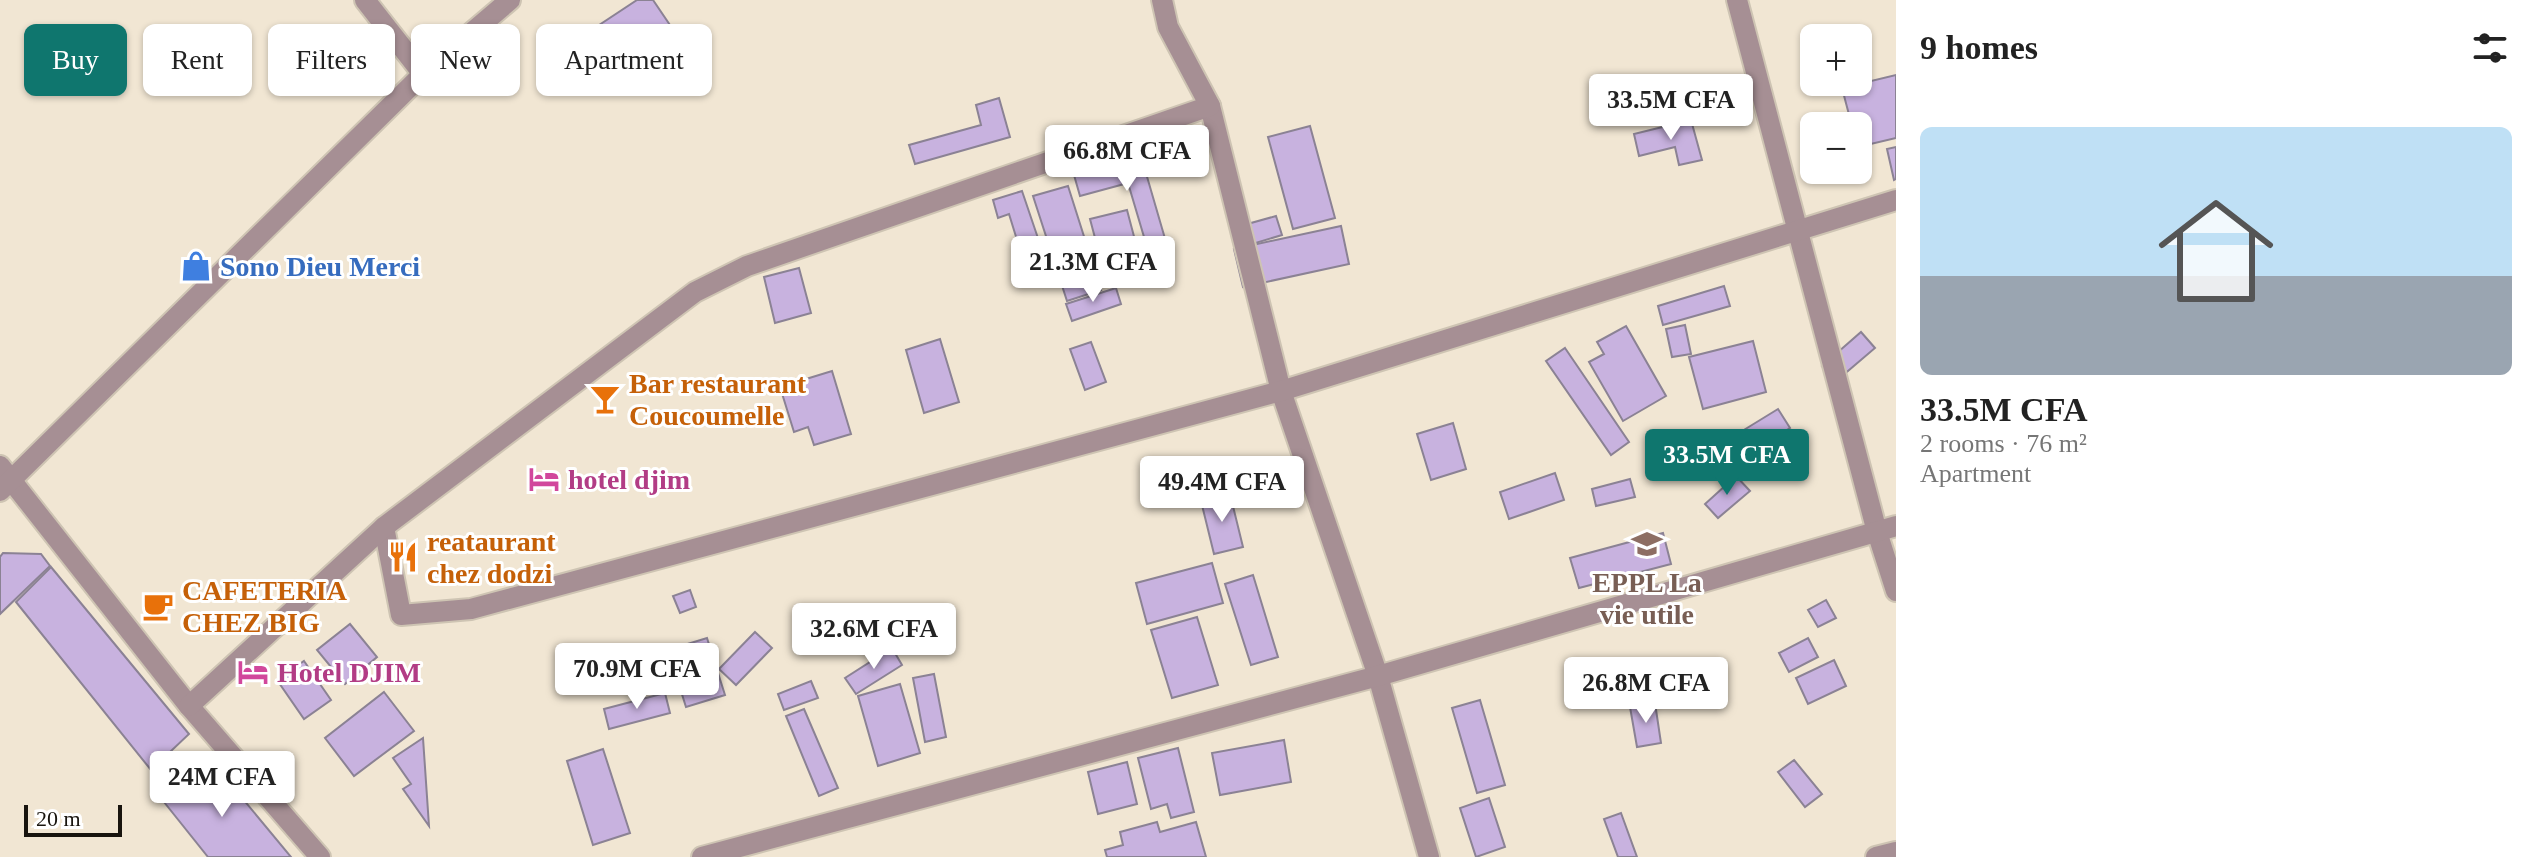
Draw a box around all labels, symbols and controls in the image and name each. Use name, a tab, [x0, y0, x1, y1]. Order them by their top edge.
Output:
chip: Buy	[24, 24, 127, 96]
chip: Rent	[143, 24, 252, 96]
chip: Filters	[268, 24, 395, 96]
chip: New	[411, 24, 520, 96]
chip: Apartment	[536, 24, 712, 96]
map controls	[1800, 24, 1872, 184]
button: +	[1800, 24, 1872, 96]
icon: filters	[2468, 26, 2512, 70]
text: 9 homes	[1920, 29, 2038, 66]
pin: 33.5M CFA	[1579, 74, 1763, 142]
text: 33.5M CFA	[1607, 85, 1735, 114]
button: −	[1800, 112, 1872, 184]
pin: 66.8M CFA	[1035, 125, 1219, 193]
text: 66.8M CFA	[1063, 136, 1191, 165]
icon: home	[2144, 179, 2288, 323]
pin: 21.3M CFA	[1001, 236, 1185, 304]
text: 21.3M CFA	[1029, 247, 1157, 276]
shop icon: Sono Dieu Merci	[179, 249, 213, 283]
place label: Sono Dieu Merci	[220, 251, 420, 282]
place label: Bar restaurant Coucoumelle	[629, 368, 807, 431]
bar icon: Bar restaurant Coucoumelle	[588, 382, 622, 416]
text: 33.5M CFA	[1920, 391, 2087, 428]
pin: 33.5M CFA	[1635, 429, 1819, 497]
text: 2 rooms · 76 m²	[1920, 429, 2087, 458]
text: 33.5M CFA	[1663, 440, 1791, 469]
pin: 49.4M CFA	[1130, 456, 1314, 524]
text: Apartment	[1920, 459, 2031, 488]
hotel icon: hotel djim	[527, 462, 561, 496]
place label: hotel djim	[568, 464, 690, 495]
text: 49.4M CFA	[1158, 467, 1286, 496]
place label: reataurant chez dodzi	[427, 526, 556, 589]
school or university icon: EPPL La vie utile	[1630, 527, 1664, 561]
restaurant icon: reataurant chez dodzi	[386, 540, 420, 574]
place label: EPPL La vie utile	[1592, 567, 1702, 630]
place label: CAFETERIA CHEZ BIG	[182, 575, 348, 638]
cafe icon: CAFETERIA CHEZ BIG	[141, 589, 175, 623]
pin: 32.6M CFA	[782, 603, 966, 671]
text: 32.6M CFA	[810, 614, 938, 643]
pin: 70.9M CFA	[545, 643, 729, 711]
text: 70.9M CFA	[573, 654, 701, 683]
hotel icon: Hotel DJIM	[236, 655, 270, 689]
place label: Hotel DJIM	[277, 657, 421, 688]
pin: 26.8M CFA	[1554, 657, 1738, 725]
text: 26.8M CFA	[1582, 668, 1710, 697]
pin: 24M CFA	[148, 751, 296, 819]
text: 24M CFA	[168, 762, 276, 791]
scale bar	[24, 801, 122, 837]
text: 20 m	[36, 806, 81, 831]

